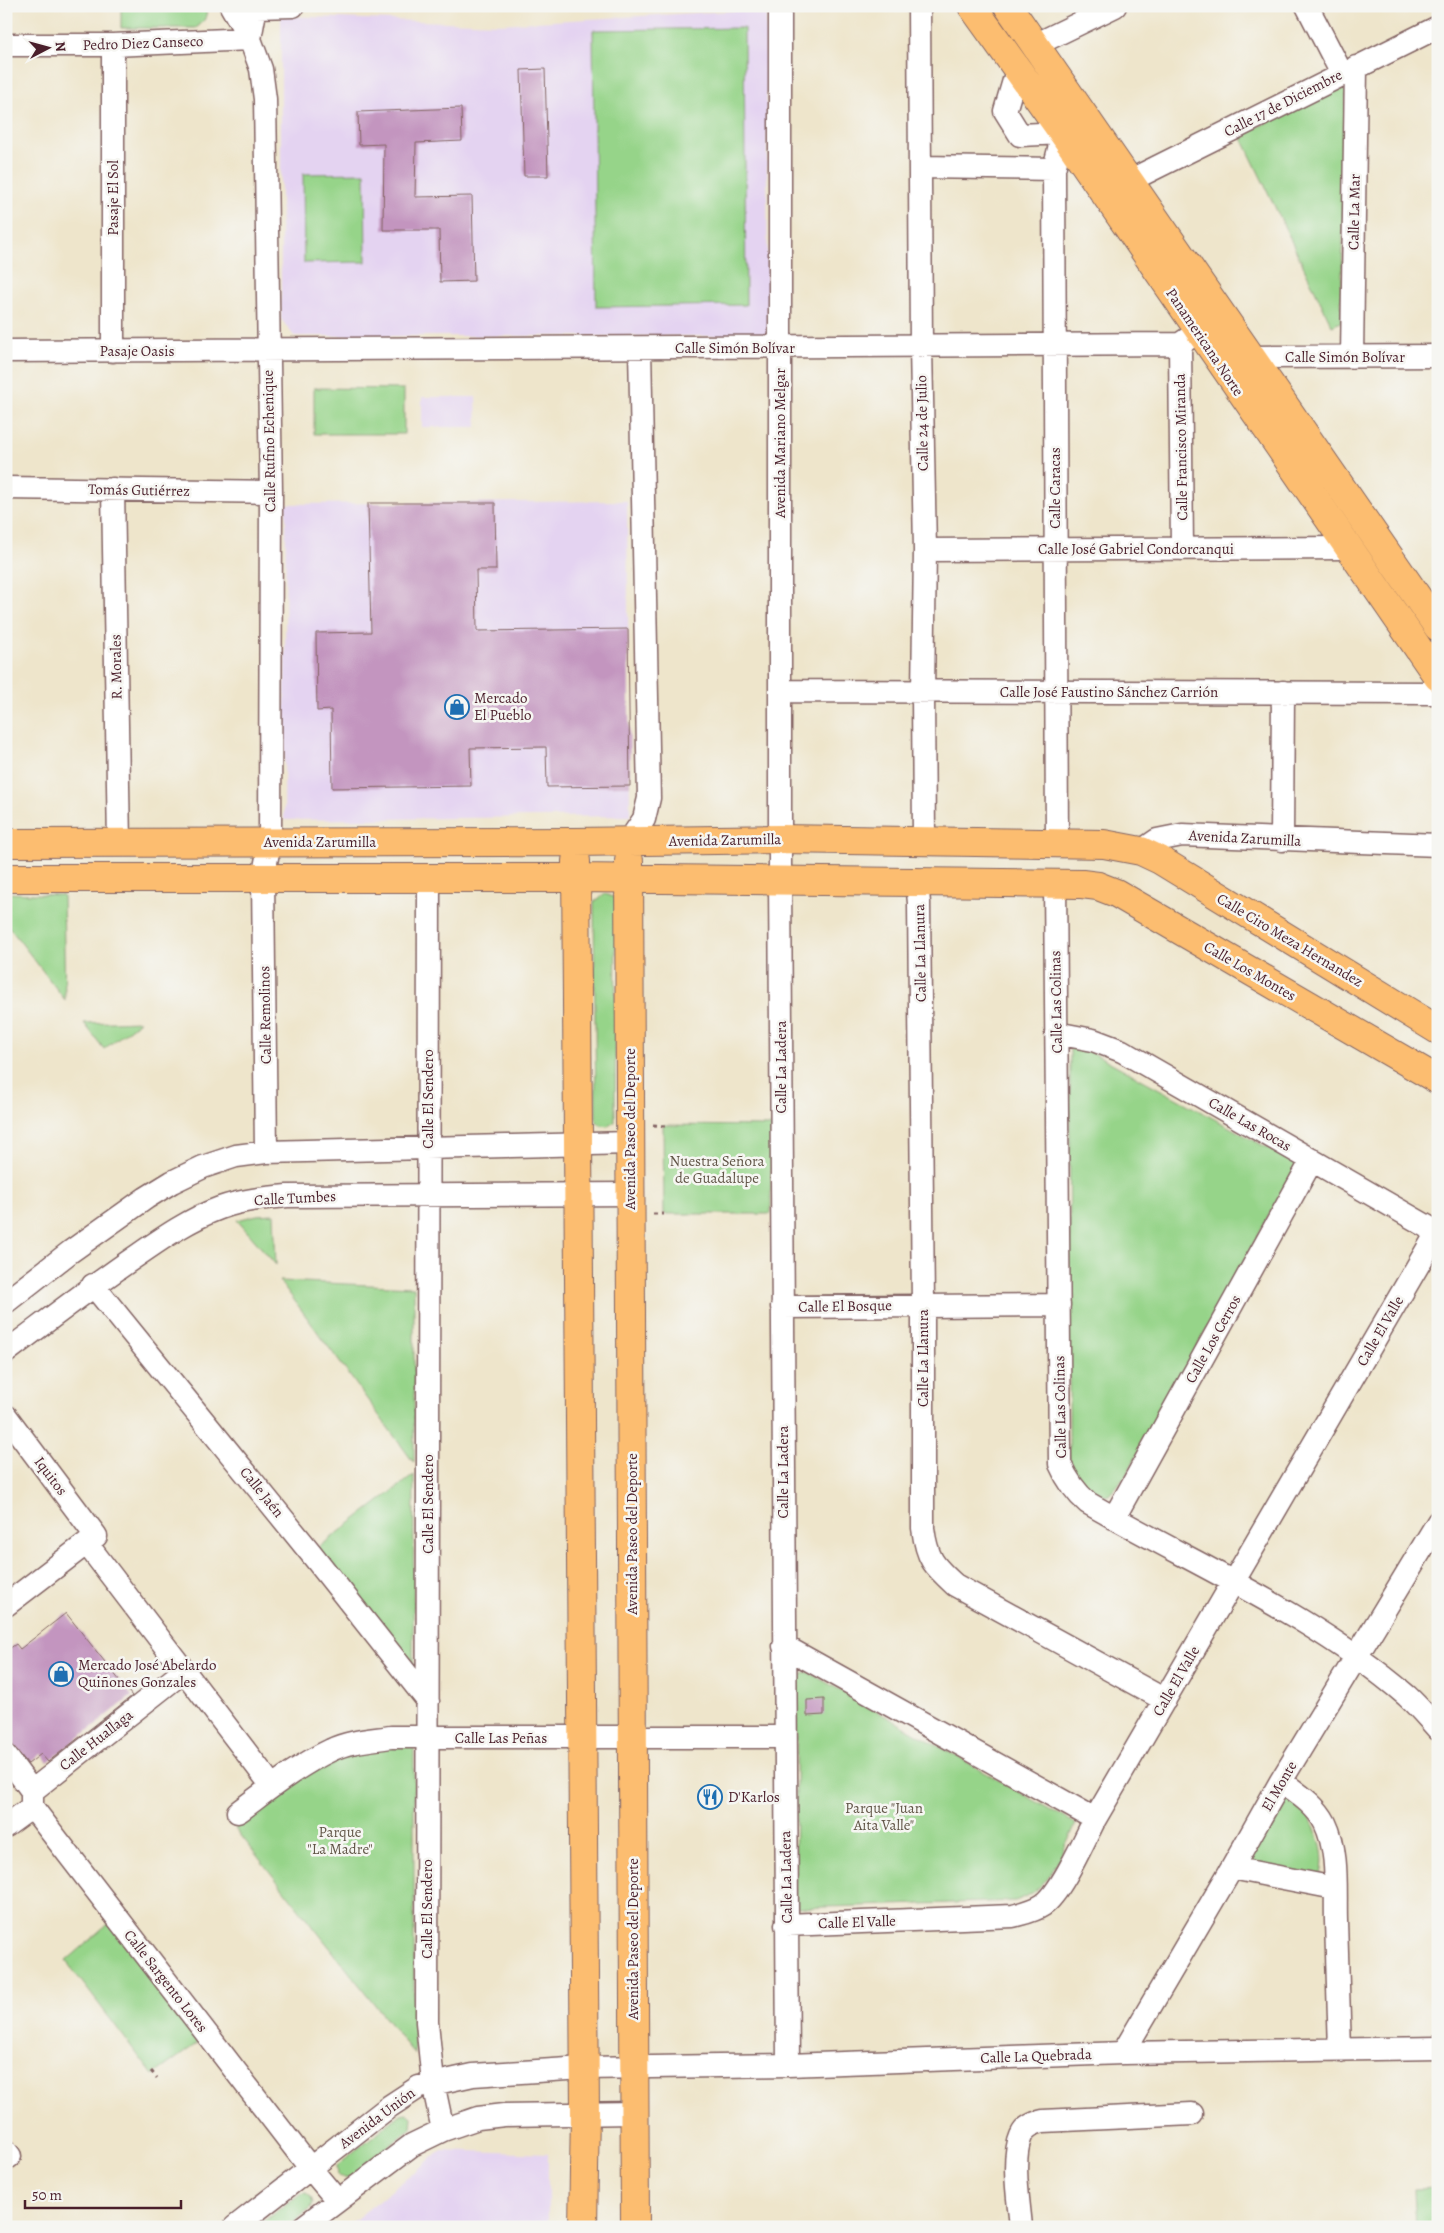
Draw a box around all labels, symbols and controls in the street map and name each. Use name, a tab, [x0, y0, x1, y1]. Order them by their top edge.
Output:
north arrow	[22, 22, 72, 72]
street label: Pedro Diez Canseco	[82, 31, 204, 55]
text: N	[50, 41, 70, 53]
street label: Calle 17 de Diciembre	[1221, 64, 1346, 141]
street label: Pasaje El Sol	[103, 160, 123, 236]
street label: Calle La Mar	[1343, 173, 1365, 250]
street label: Panamericana Norte	[1161, 284, 1249, 400]
street label: Calle Simón Bolívar	[675, 338, 795, 358]
street label: Pasaje Oasis	[99, 341, 175, 361]
street label: Calle Simón Bolívar	[1285, 347, 1405, 367]
street label: Avenida Mariano Melgar	[770, 368, 790, 519]
street label: Calle Rufino Echenique	[258, 369, 280, 512]
street label: Calle Francisco Miranda	[1170, 373, 1192, 521]
street label: Calle 24 de Julio	[911, 375, 933, 471]
street label: Calle Caracas	[1045, 447, 1065, 529]
street label: Tomás Gutiérrez	[88, 479, 190, 501]
street label: Calle José Gabriel Condorcanqui	[1038, 539, 1234, 559]
street label: R. Morales	[105, 634, 127, 700]
street label: Calle José Faustino Sánchez Carrión	[1000, 682, 1218, 702]
place label: Mercado El Pueblo	[474, 688, 531, 725]
shop icon: Mercado El Pueblo	[444, 694, 470, 720]
street label: Avenida Zarumilla	[1187, 825, 1302, 851]
street label: Avenida Zarumilla	[668, 829, 781, 851]
street label: Avenida Zarumilla	[263, 832, 376, 852]
street label: Calle Ciro Meza Hernandez	[1213, 888, 1367, 992]
street label: Calle La Llanura	[909, 904, 931, 1002]
street label: Calle Los Montes	[1200, 937, 1300, 1005]
street label: Calle Las Colinas	[1045, 950, 1067, 1054]
street label: Calle Remolinos	[254, 966, 276, 1064]
street label: Calle La Ladera	[771, 1021, 791, 1113]
street label: Avenida Paseo del Deporte	[620, 1048, 640, 1211]
street label: Calle El Sendero	[418, 1049, 438, 1149]
street label: Calle Las Rocas	[1205, 1092, 1295, 1156]
park label: Nuestra Señora de Guadalupe	[669, 1151, 765, 1188]
street label: Calle Tumbes	[253, 1186, 337, 1210]
street label: Calle Los Cerros	[1180, 1291, 1246, 1387]
street label: Calle El Valle	[1352, 1292, 1408, 1370]
street label: Calle El Bosque	[798, 1295, 892, 1317]
street label: Calle La Llanura	[913, 1309, 933, 1407]
street label: Calle Las Colinas	[1049, 1355, 1071, 1459]
street label: Calle La Ladera	[773, 1426, 793, 1518]
street label: Iquitos	[30, 1453, 72, 1499]
street label: Avenida Paseo del Deporte	[622, 1453, 642, 1616]
street label: Calle El Sendero	[418, 1454, 438, 1554]
street label: Calle Jaén	[235, 1462, 289, 1522]
street label: Calle El Valle	[1148, 1642, 1204, 1720]
place label: Mercado José Abelardo Quiñones Gonzales	[78, 1655, 216, 1692]
shop icon: Mercado José Abelardo Quiñones Gonzales	[48, 1661, 74, 1687]
street label: Calle Huallaga	[55, 1705, 137, 1775]
street label: Calle Las Peñas	[455, 1728, 547, 1748]
street label: El Monte	[1257, 1757, 1302, 1815]
restaurant icon: D'Karlos	[697, 1784, 723, 1810]
place label: D'Karlos	[728, 1787, 780, 1807]
park label: Parque "Juan Aita Valle"	[845, 1798, 923, 1835]
park label: Parque "La Madre"	[307, 1822, 373, 1859]
street label: Calle La Ladera	[775, 1830, 797, 1924]
street label: Avenida Paseo del Deporte	[623, 1858, 643, 2021]
street label: Calle El Sendero	[417, 1859, 437, 1959]
street label: Calle El Valle	[818, 1911, 897, 1933]
street label: Calle Sargento Lores	[120, 1926, 212, 2036]
street label: Calle La Quebrada	[980, 2044, 1092, 2068]
street label: Avenida Unión	[334, 2083, 419, 2154]
scale bar	[25, 2178, 181, 2210]
text: 50 m	[32, 2185, 62, 2205]

